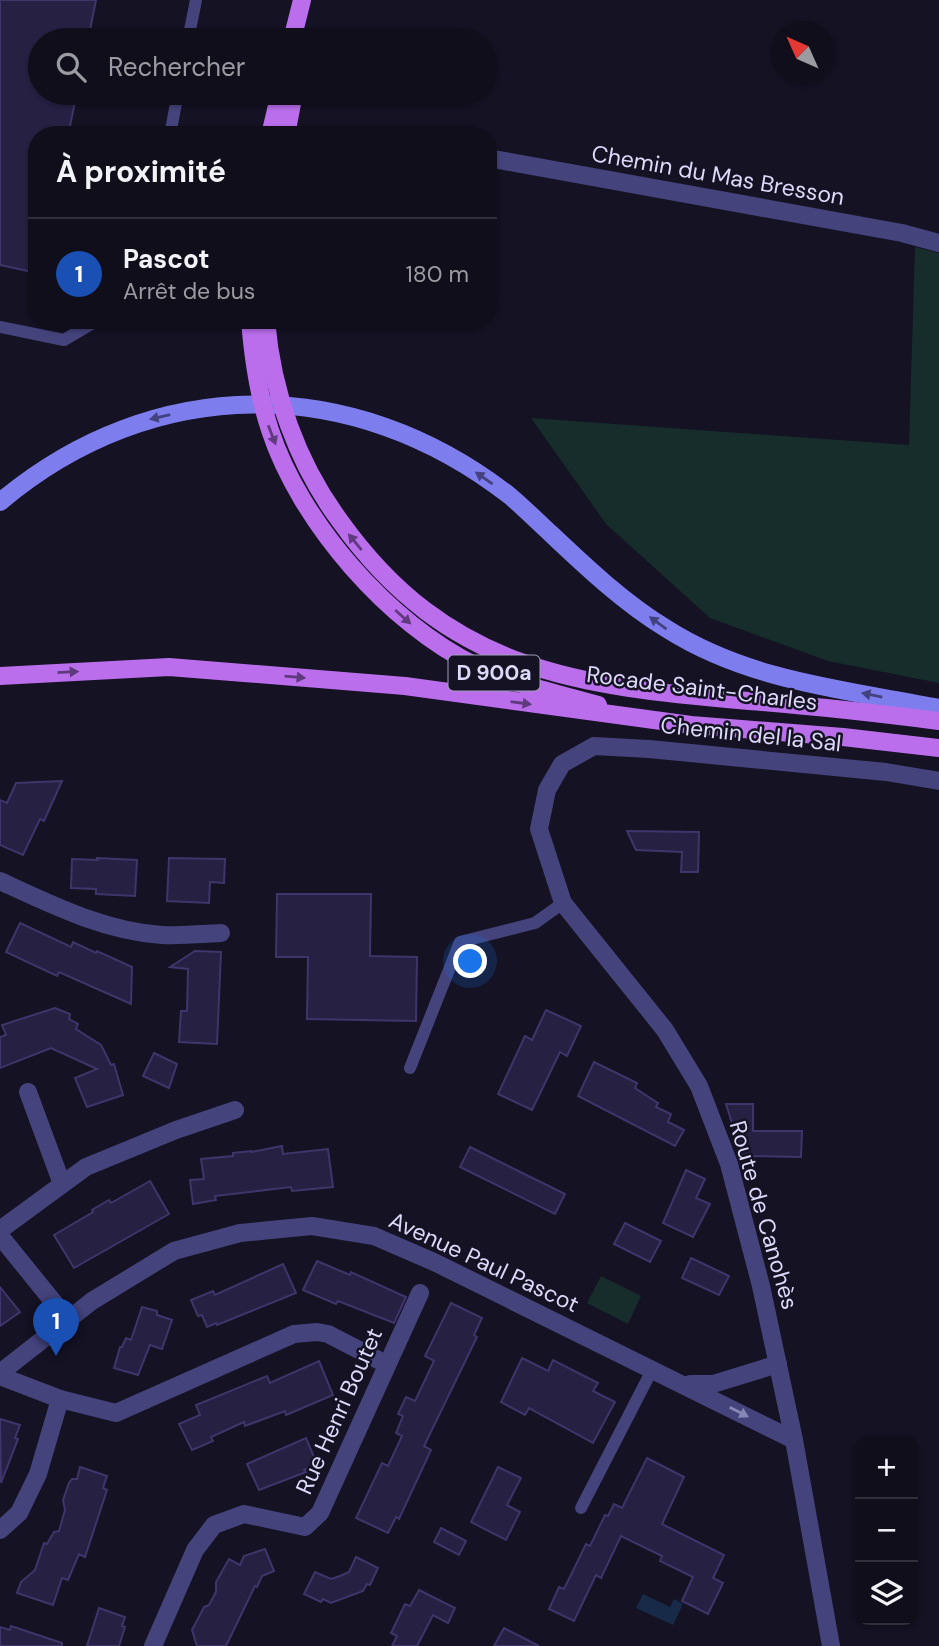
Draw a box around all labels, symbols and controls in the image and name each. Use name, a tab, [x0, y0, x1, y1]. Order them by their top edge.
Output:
north arrow	[771, 21, 834, 84]
search box	[28, 28, 497, 105]
icon: search	[52, 48, 90, 86]
text: Rechercher	[108, 50, 245, 84]
street label: Chemin du Mas Bresson	[589, 138, 847, 212]
text: À proximité	[56, 152, 226, 191]
text: Pascot	[123, 242, 210, 276]
text: 1	[75, 259, 83, 289]
text: 180 m	[405, 259, 469, 289]
text: Arrêt de bus	[123, 276, 255, 306]
one-way arrow	[149, 411, 171, 422]
one-way arrow	[267, 424, 278, 445]
one-way arrow	[475, 471, 493, 485]
one-way arrow	[348, 533, 363, 550]
one-way arrow	[394, 609, 411, 625]
one-way arrow	[649, 616, 667, 630]
road number: D 900a	[448, 656, 540, 690]
street label: Rocade Saint-Charles	[585, 659, 819, 717]
one-way arrow	[57, 666, 79, 677]
one-way arrow	[284, 672, 306, 683]
one-way arrow	[861, 689, 883, 700]
one-way arrow	[510, 698, 532, 709]
street label: Chemin del la Sal	[659, 710, 843, 758]
your location	[453, 944, 487, 978]
street label: Route de Canohès	[723, 1117, 805, 1313]
street label: Avenue Paul Pascot	[384, 1205, 584, 1319]
pin: 1	[33, 1298, 79, 1356]
street label: Rue Henri Boutet	[289, 1323, 389, 1499]
one-way arrow	[729, 1406, 749, 1417]
map controls	[855, 1436, 918, 1625]
button: +	[855, 1436, 918, 1499]
button: −	[855, 1499, 918, 1562]
button: layers	[855, 1562, 918, 1625]

